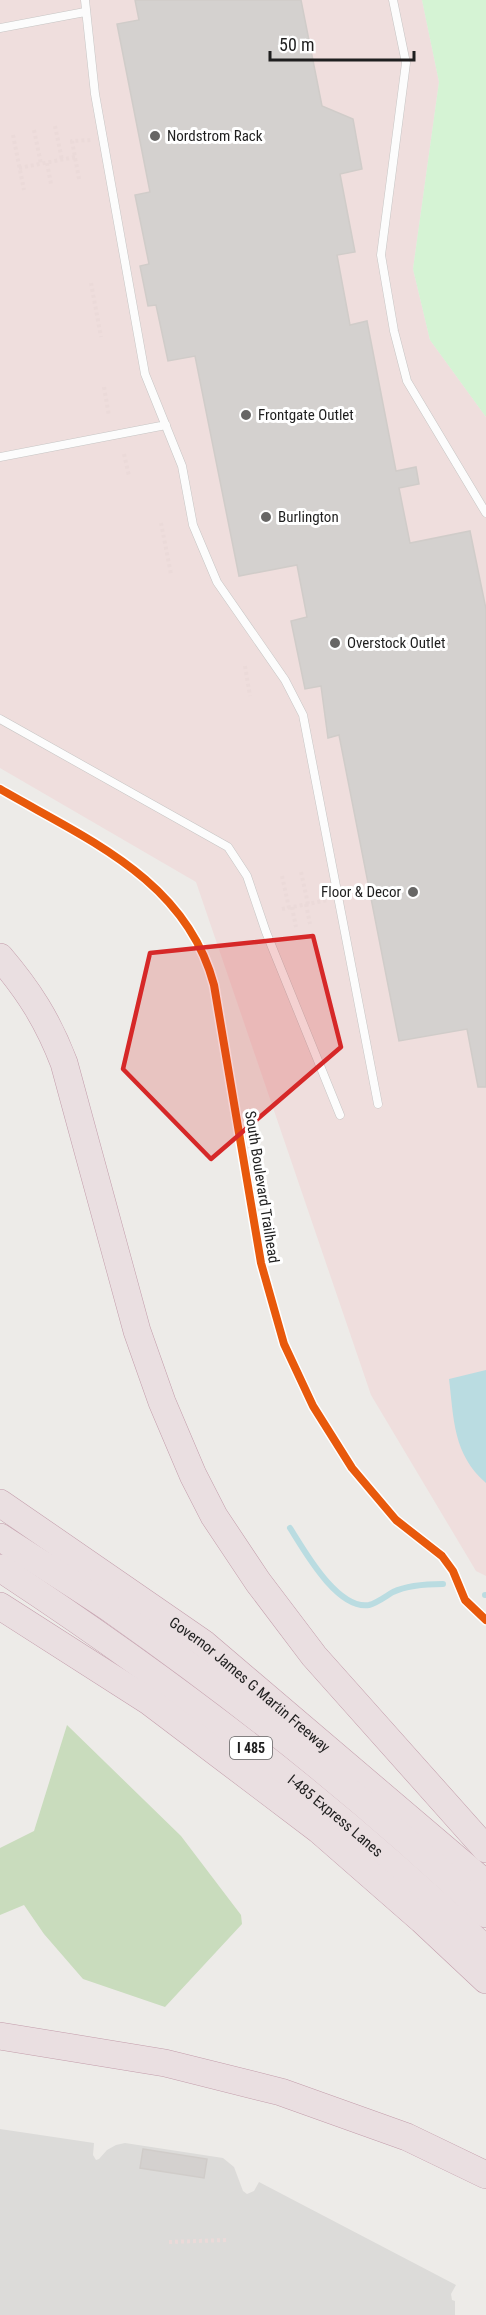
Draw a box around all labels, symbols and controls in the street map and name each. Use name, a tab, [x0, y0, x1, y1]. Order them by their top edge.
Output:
scale bar	[270, 24, 414, 62]
text: 50 m	[279, 34, 314, 55]
place label: Nordstrom Rack	[167, 127, 263, 145]
marker: Nordstrom Rack	[148, 129, 162, 143]
place label: Frontgate Outlet	[258, 406, 354, 424]
marker: Frontgate Outlet	[239, 408, 253, 422]
place label: Burlington	[278, 508, 339, 526]
marker: Burlington	[259, 510, 273, 524]
place label: Overstock Outlet	[347, 634, 445, 652]
marker: Overstock Outlet	[328, 636, 342, 650]
place label: Floor & Decor	[321, 883, 401, 901]
marker: Floor & Decor	[406, 885, 420, 899]
street label: South Boulevard Trailhead	[241, 1110, 283, 1264]
street label: Governor James G Martin Freeway	[166, 1613, 334, 1756]
road number: I 485	[230, 1737, 272, 1759]
street label: I-485 Express Lanes	[284, 1771, 387, 1861]

